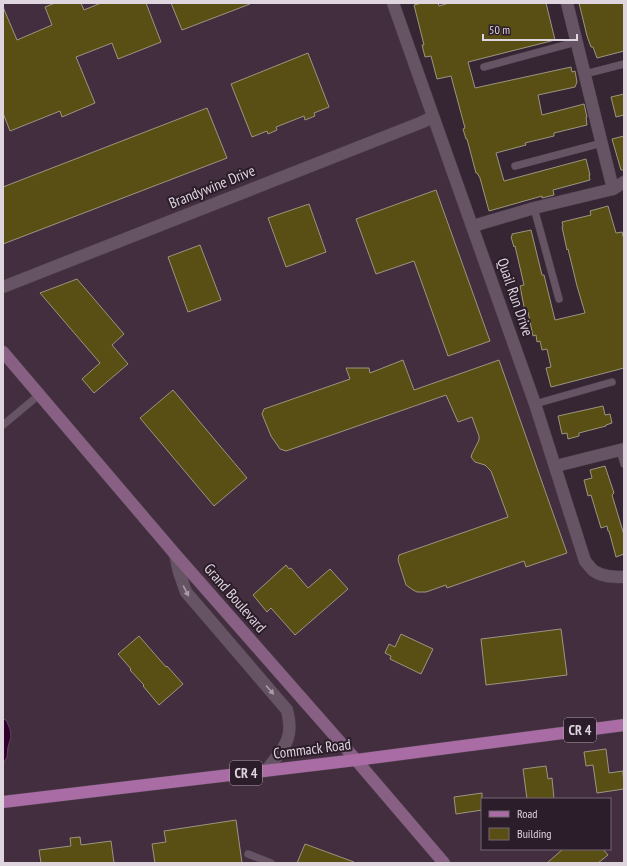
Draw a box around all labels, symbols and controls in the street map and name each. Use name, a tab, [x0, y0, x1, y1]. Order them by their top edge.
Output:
scale bar	[483, 16, 577, 42]
text: 50 m	[489, 22, 510, 37]
street label: Brandywine Drive	[166, 161, 258, 212]
street label: Quail Run Drive	[493, 255, 538, 338]
street label: Grand Boulevard	[200, 559, 271, 636]
one-way arrow	[183, 585, 189, 597]
one-way arrow	[265, 685, 274, 696]
road number: CR 4	[564, 718, 596, 742]
street label: Commack Road	[272, 734, 352, 763]
road number: CR 4	[230, 761, 262, 785]
legend	[481, 798, 611, 850]
text: Road	[517, 806, 537, 821]
text: Building	[517, 826, 552, 841]

